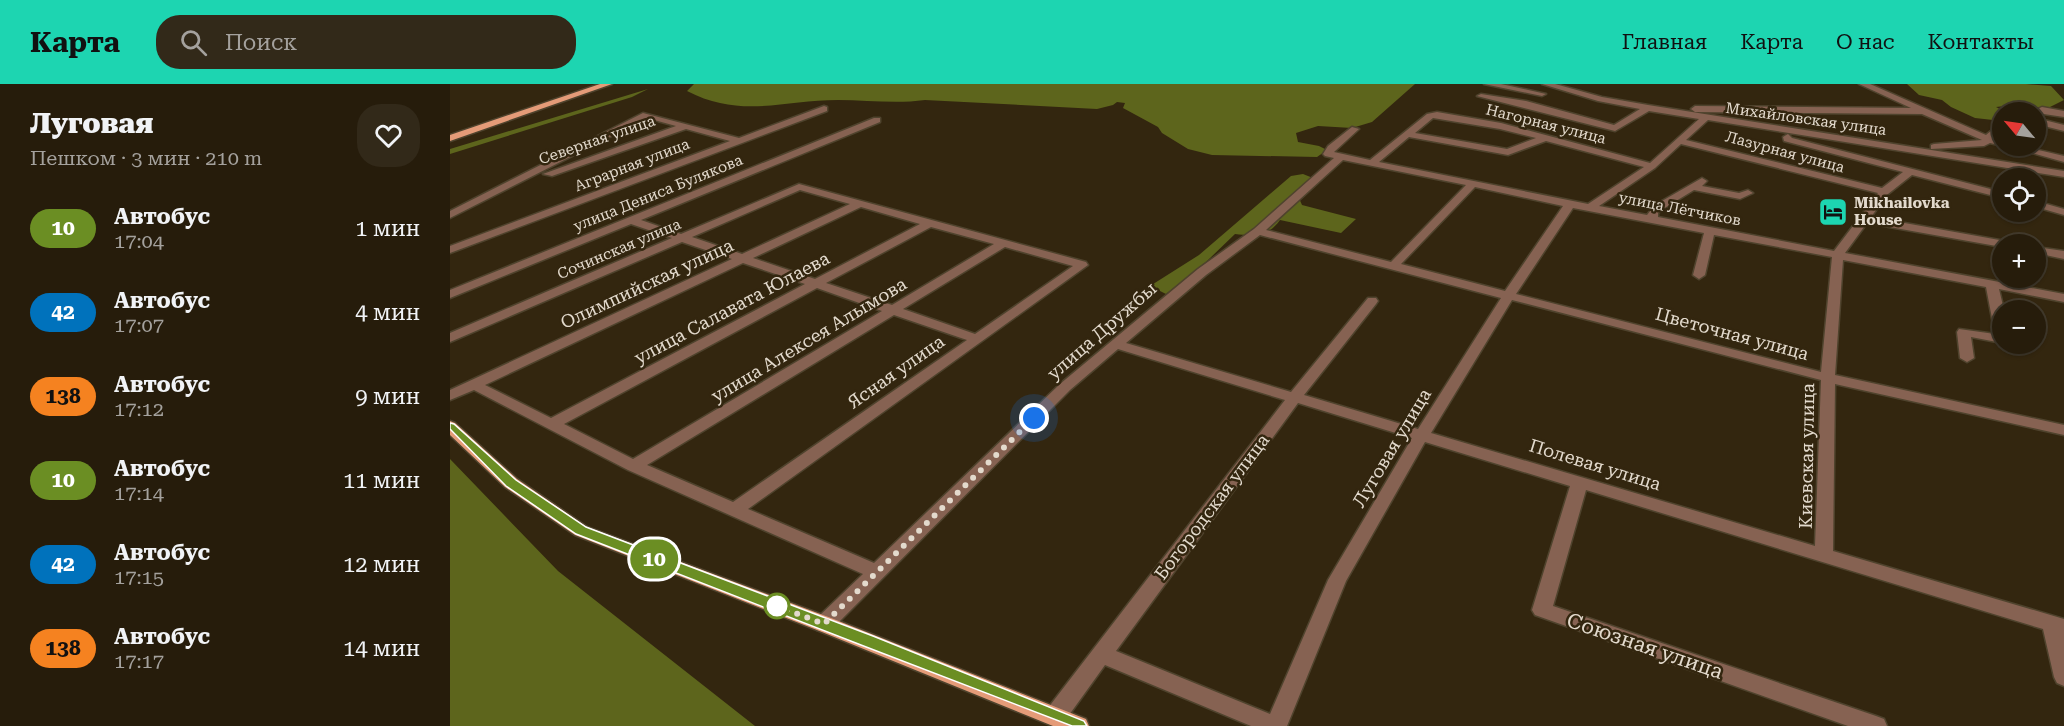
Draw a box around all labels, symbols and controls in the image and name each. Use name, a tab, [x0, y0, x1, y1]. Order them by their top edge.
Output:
search box	[156, 15, 576, 69]
text: Карта	[30, 26, 120, 59]
icon: search	[177, 26, 210, 59]
text: Поиск	[225, 30, 297, 55]
text: Главная	[1622, 30, 1707, 54]
text: Карта	[1740, 30, 1803, 54]
text: О нас	[1836, 30, 1895, 54]
text: Контакты	[1928, 30, 2034, 54]
street label: Михайловская улица	[1724, 99, 1888, 139]
street label: Нагорная улица	[1484, 100, 1608, 148]
north arrow	[1992, 102, 2046, 156]
map controls	[1992, 102, 2046, 354]
button: heart	[357, 104, 420, 167]
text: Луговая	[30, 107, 153, 140]
street label: Северная улица	[537, 112, 657, 168]
street label: Лазурная улица	[1724, 127, 1846, 177]
street label: Аграрная улица	[572, 135, 692, 195]
text: Пешком · 3 мин · 210 m	[30, 146, 262, 170]
street label: улица Дениса Булякова	[571, 151, 745, 235]
button: locate	[1992, 168, 2046, 222]
street label: улица Лётчиков	[1617, 188, 1743, 230]
place label: Mikhailovka House	[1854, 194, 1950, 229]
hotel icon: Mikhailovka House	[1817, 196, 1849, 228]
text: Автобус	[114, 204, 210, 229]
street label: Сочинская улица	[555, 215, 683, 283]
text: 10	[51, 216, 75, 240]
text: 1 мин	[355, 216, 420, 241]
text: 17:04	[114, 229, 164, 253]
street label: Олимпийская улица	[557, 234, 737, 333]
button: +	[1992, 234, 2046, 288]
street label: улица Салавата Юлаева	[630, 247, 833, 368]
street label: улица Алексея Алымова	[707, 273, 910, 406]
street label: улица Дружбы	[1043, 277, 1161, 384]
text: Автобус	[114, 288, 210, 313]
text: 42	[51, 300, 75, 324]
text: 4 мин	[355, 300, 420, 325]
button: −	[1992, 300, 2046, 354]
street label: Цветочная улица	[1653, 303, 1811, 364]
text: 17:07	[114, 313, 164, 337]
street label: Ясная улица	[843, 330, 948, 413]
text: Автобус	[114, 372, 210, 397]
street label: Киевская улица	[1795, 383, 1818, 529]
text: 138	[45, 384, 81, 408]
text: 9 мин	[355, 384, 420, 409]
street label: Луговая улица	[1348, 384, 1435, 511]
text: 17:12	[114, 397, 164, 421]
your location	[1019, 403, 1049, 433]
street label: Богородская улица	[1150, 429, 1273, 584]
street label: Полевая улица	[1527, 435, 1664, 495]
text: Автобус	[114, 456, 210, 481]
text: 10	[51, 468, 75, 492]
text: 11 мин	[343, 468, 420, 493]
text: 17:14	[114, 481, 164, 505]
text: Автобус	[114, 540, 210, 565]
line badge: 10	[627, 540, 681, 578]
text: 10	[642, 547, 666, 571]
text: 42	[51, 552, 75, 576]
text: 12 мин	[343, 552, 420, 577]
text: 17:15	[114, 565, 164, 589]
unlabelled marker	[764, 593, 790, 619]
street label: Союзная улица	[1564, 608, 1727, 684]
text: Автобус	[114, 624, 210, 649]
text: 138	[45, 636, 81, 660]
text: 14 мин	[343, 636, 420, 661]
text: 17:17	[114, 649, 164, 673]

